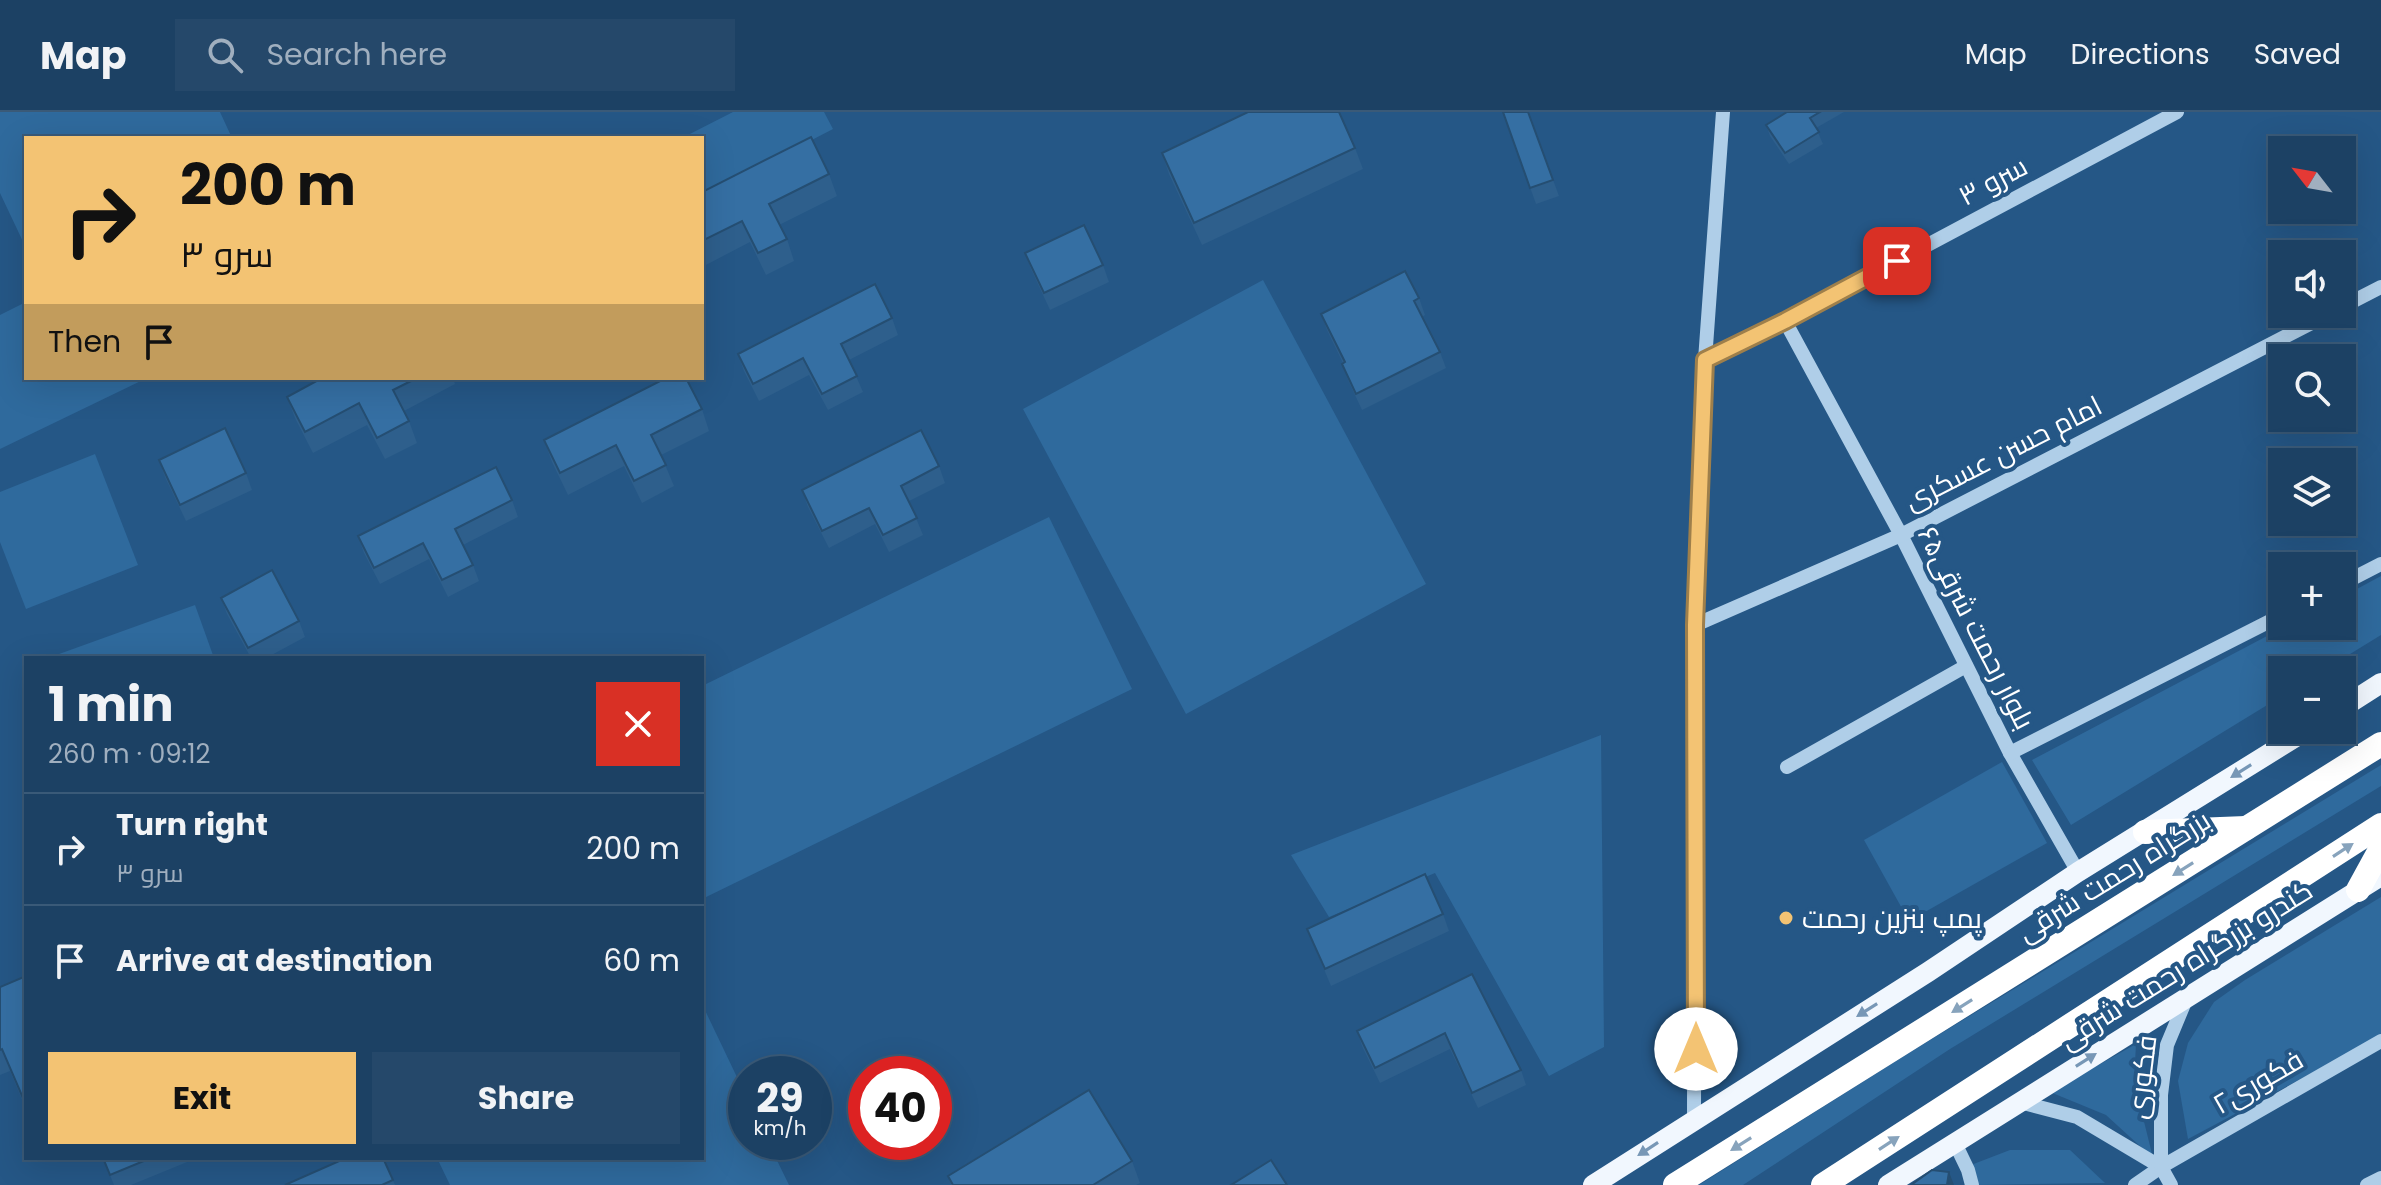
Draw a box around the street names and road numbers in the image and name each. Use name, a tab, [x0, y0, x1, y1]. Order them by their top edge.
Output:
street label: سرو ۳	[1952, 147, 2034, 215]
street label: امام حسن عسکری	[1897, 386, 2109, 520]
street label: بلوار رحمت شرقی۶۵	[1908, 520, 2044, 736]
street label: بزرگراه رحمت شرقی	[2010, 801, 2218, 951]
street label: کندرو بزرگراه رحمت شرقی	[2052, 871, 2320, 1059]
street label: فکوری	[2118, 1033, 2166, 1121]
street label: فکوری۲	[2205, 1040, 2311, 1124]

